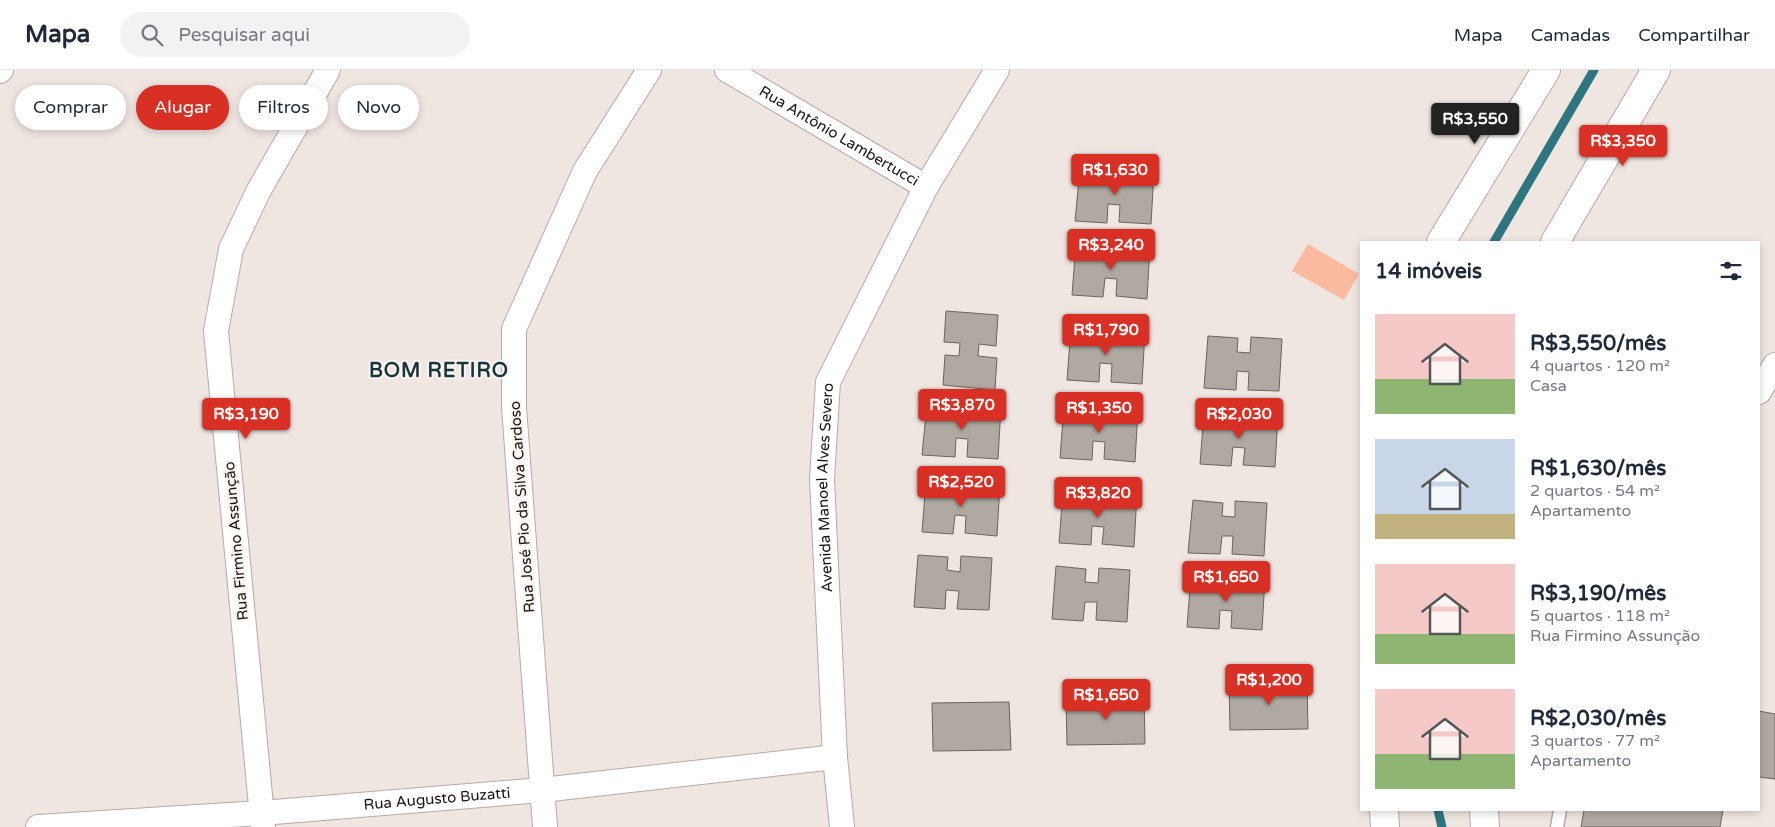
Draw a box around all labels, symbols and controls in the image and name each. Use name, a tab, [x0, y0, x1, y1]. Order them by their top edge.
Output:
search box	[120, 12, 470, 57]
text: Mapa	[25, 20, 90, 49]
icon: search	[138, 21, 166, 49]
text: Pesquisar aqui	[178, 24, 310, 46]
text: Mapa	[1454, 24, 1503, 46]
text: Camadas	[1531, 24, 1610, 46]
text: Compartilhar	[1638, 24, 1750, 46]
street label: Rua Antônio Lambertucci	[756, 82, 922, 190]
chip: Comprar	[15, 85, 126, 130]
chip: Alugar	[136, 85, 229, 130]
chip: Filtros	[239, 85, 328, 130]
chip: Novo	[338, 85, 419, 130]
pin: R$3,550	[1429, 102, 1521, 145]
text: R$3,550	[1442, 109, 1508, 129]
pin: R$3,350	[1577, 124, 1669, 167]
text: R$3,350	[1590, 131, 1656, 151]
pin: R$1,630	[1069, 154, 1161, 196]
text: R$1,630	[1082, 160, 1148, 180]
pin: R$3,240	[1065, 228, 1157, 271]
text: R$3,240	[1078, 235, 1144, 255]
icon: filters	[1717, 257, 1745, 285]
text: 14 imóveis	[1375, 259, 1482, 284]
pin: R$1,790	[1060, 314, 1152, 356]
text: R$1,790	[1073, 320, 1139, 340]
text: R$3,550/mês	[1530, 331, 1666, 356]
icon: home	[1415, 334, 1475, 394]
text: 4 quartos · 120 m²	[1530, 356, 1670, 376]
district label: BOM RETIRO	[369, 359, 509, 383]
text: Casa	[1530, 376, 1567, 396]
street label: Avenida Manoel Alves Severo	[813, 382, 837, 593]
pin: R$3,870	[916, 388, 1008, 431]
pin: R$1,350	[1053, 392, 1145, 434]
text: R$3,870	[929, 395, 995, 415]
pin: R$3,190	[200, 398, 292, 440]
text: R$1,350	[1066, 398, 1132, 418]
pin: R$2,030	[1193, 398, 1285, 440]
street label: Rua José Pio da Silva Cardoso	[506, 400, 538, 614]
text: R$3,190	[213, 404, 279, 424]
text: R$2,030	[1206, 404, 1272, 424]
text: R$1,630/mês	[1530, 456, 1666, 481]
icon: home	[1415, 459, 1475, 519]
street label: Rua Firmino Assunção	[220, 461, 252, 621]
pin: R$2,520	[915, 466, 1007, 508]
text: R$2,520	[928, 472, 994, 492]
pin: R$3,820	[1052, 476, 1144, 519]
text: 2 quartos · 54 m²	[1530, 481, 1660, 501]
text: R$3,820	[1065, 483, 1131, 503]
text: Apartamento	[1530, 501, 1631, 521]
pin: R$1,650	[1180, 560, 1272, 603]
text: R$1,650	[1193, 567, 1259, 587]
text: R$3,190/mês	[1530, 581, 1666, 606]
icon: home	[1415, 584, 1475, 644]
text: 5 quartos · 118 m²	[1530, 606, 1670, 626]
text: Rua Firmino Assunção	[1530, 626, 1700, 646]
pin: R$1,200	[1223, 664, 1315, 706]
text: R$1,200	[1236, 670, 1302, 690]
pin: R$1,650	[1060, 678, 1152, 721]
text: R$1,650	[1073, 685, 1139, 705]
text: R$2,030/mês	[1530, 706, 1666, 731]
icon: home	[1415, 709, 1475, 769]
text: 3 quartos · 77 m²	[1530, 731, 1660, 751]
text: Apartamento	[1530, 751, 1631, 771]
street label: Rua Augusto Buzatti	[363, 784, 511, 814]

